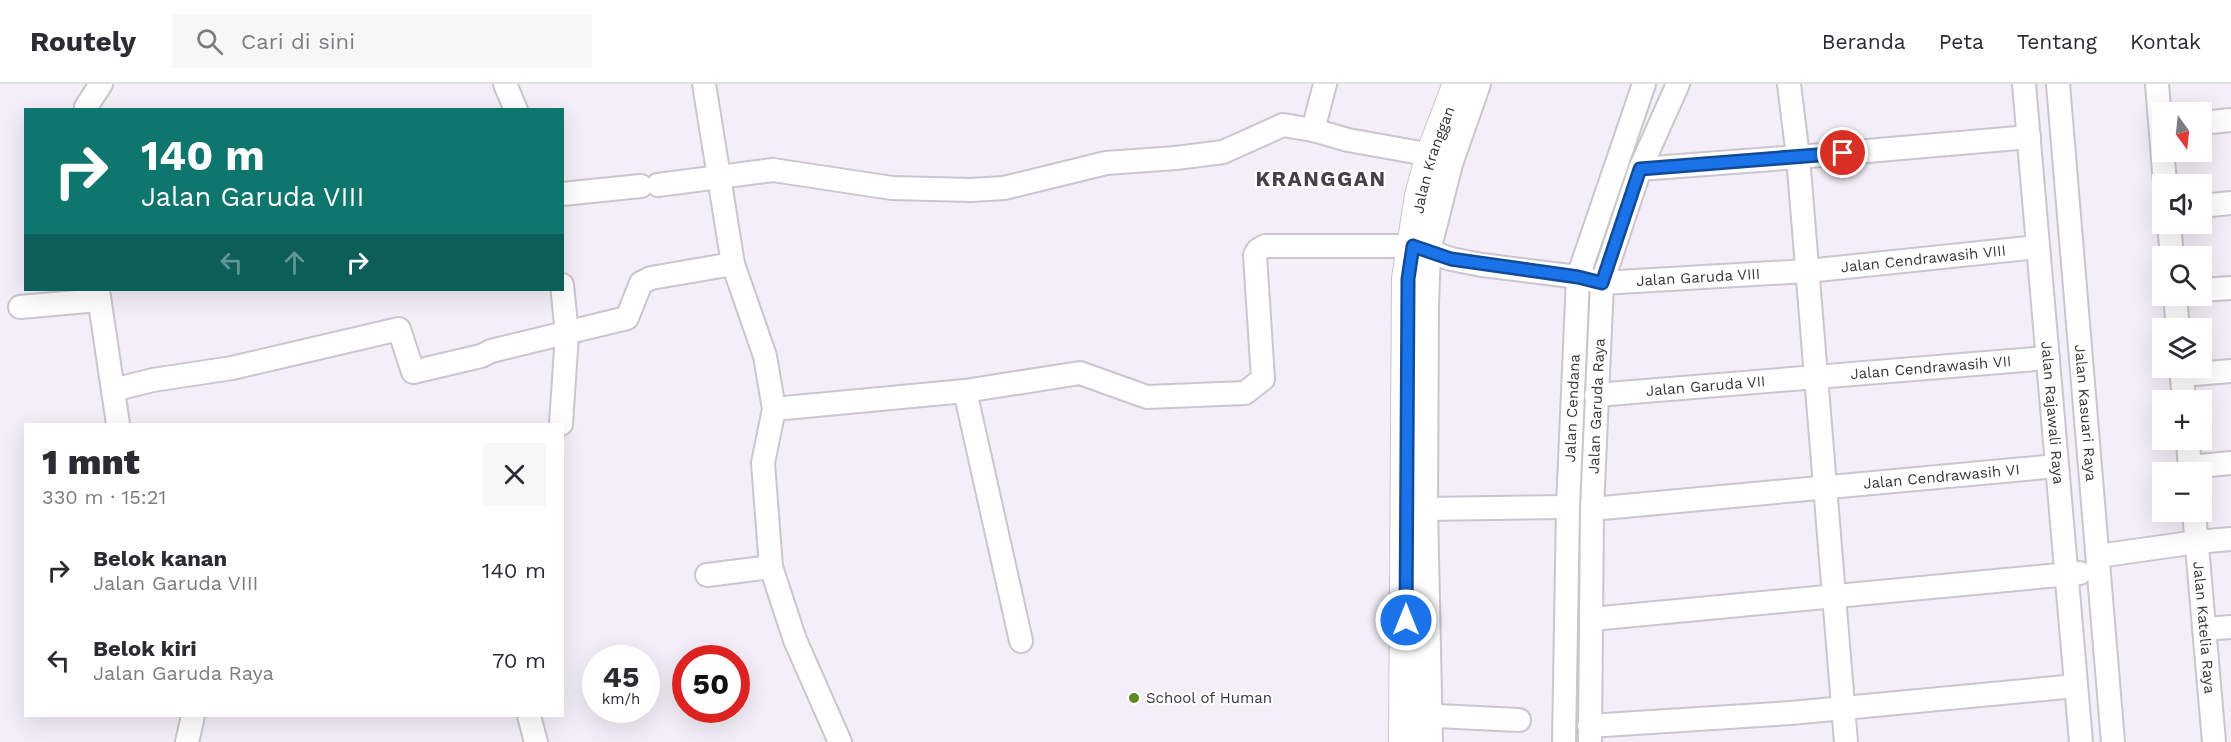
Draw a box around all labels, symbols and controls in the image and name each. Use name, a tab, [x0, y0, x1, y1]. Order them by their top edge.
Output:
search box	[172, 14, 592, 68]
text: Routely	[30, 25, 136, 58]
icon: search	[193, 25, 226, 58]
text: Cari di sini	[241, 29, 355, 54]
text: Beranda	[1822, 29, 1906, 54]
text: Peta	[1939, 29, 1984, 54]
text: Tentang	[2017, 29, 2097, 54]
text: Kontak	[2130, 29, 2201, 54]
north arrow	[2152, 102, 2212, 162]
map controls	[2152, 102, 2212, 522]
street label: Jalan Kranggan	[1409, 104, 1459, 215]
pin	[1817, 127, 1868, 178]
text: 140 m	[141, 131, 265, 180]
icon: right	[42, 132, 120, 210]
icon: arrive	[1826, 136, 1859, 169]
district label: KRANGGAN	[1256, 166, 1386, 191]
button: sound	[2152, 174, 2212, 234]
text: Jalan Garuda VIII	[141, 181, 364, 213]
street label: Jalan Cendrawasih VIII	[1840, 241, 2007, 276]
icon: left	[215, 246, 248, 279]
icon: ahead	[278, 246, 311, 279]
icon: right	[341, 246, 374, 279]
button: search	[2152, 246, 2212, 306]
street label: Jalan Garuda VIII	[1636, 265, 1761, 290]
button: layers	[2152, 318, 2212, 378]
street label: Jalan Garuda Raya	[1585, 337, 1609, 474]
street label: Jalan Rajawali Raya	[2037, 340, 2068, 486]
street label: Jalan Kasuari Raya	[2071, 344, 2100, 483]
street label: Jalan Cendrawasih VII	[1850, 352, 2012, 383]
street label: Jalan Cendana	[1561, 353, 1584, 463]
street label: Jalan Garuda VII	[1645, 372, 1766, 400]
button: +	[2152, 390, 2212, 450]
text: 1 mnt	[42, 441, 140, 483]
button: close	[483, 443, 546, 506]
street label: Jalan Cendrawasih VI	[1862, 460, 2021, 493]
button: −	[2152, 462, 2212, 522]
text: 330 m · 15:21	[42, 485, 166, 509]
text: Belok kanan	[93, 546, 227, 571]
icon: right	[42, 554, 75, 587]
text: 140 m	[482, 558, 546, 583]
street label: Jalan Katelia Raya	[2189, 561, 2219, 695]
text: Jalan Garuda VIII	[93, 571, 258, 595]
position arrow	[1374, 588, 1438, 652]
text: Belok kiri	[93, 636, 197, 661]
icon: left	[42, 644, 75, 677]
speed limit sign: 50	[672, 645, 750, 723]
text: 70 m	[492, 648, 546, 673]
text: 45	[603, 659, 639, 694]
text: Jalan Garuda Raya	[93, 661, 274, 685]
place label: School of Human	[1146, 689, 1272, 707]
text: km/h	[602, 690, 640, 708]
marker: School of Human	[1127, 691, 1141, 705]

